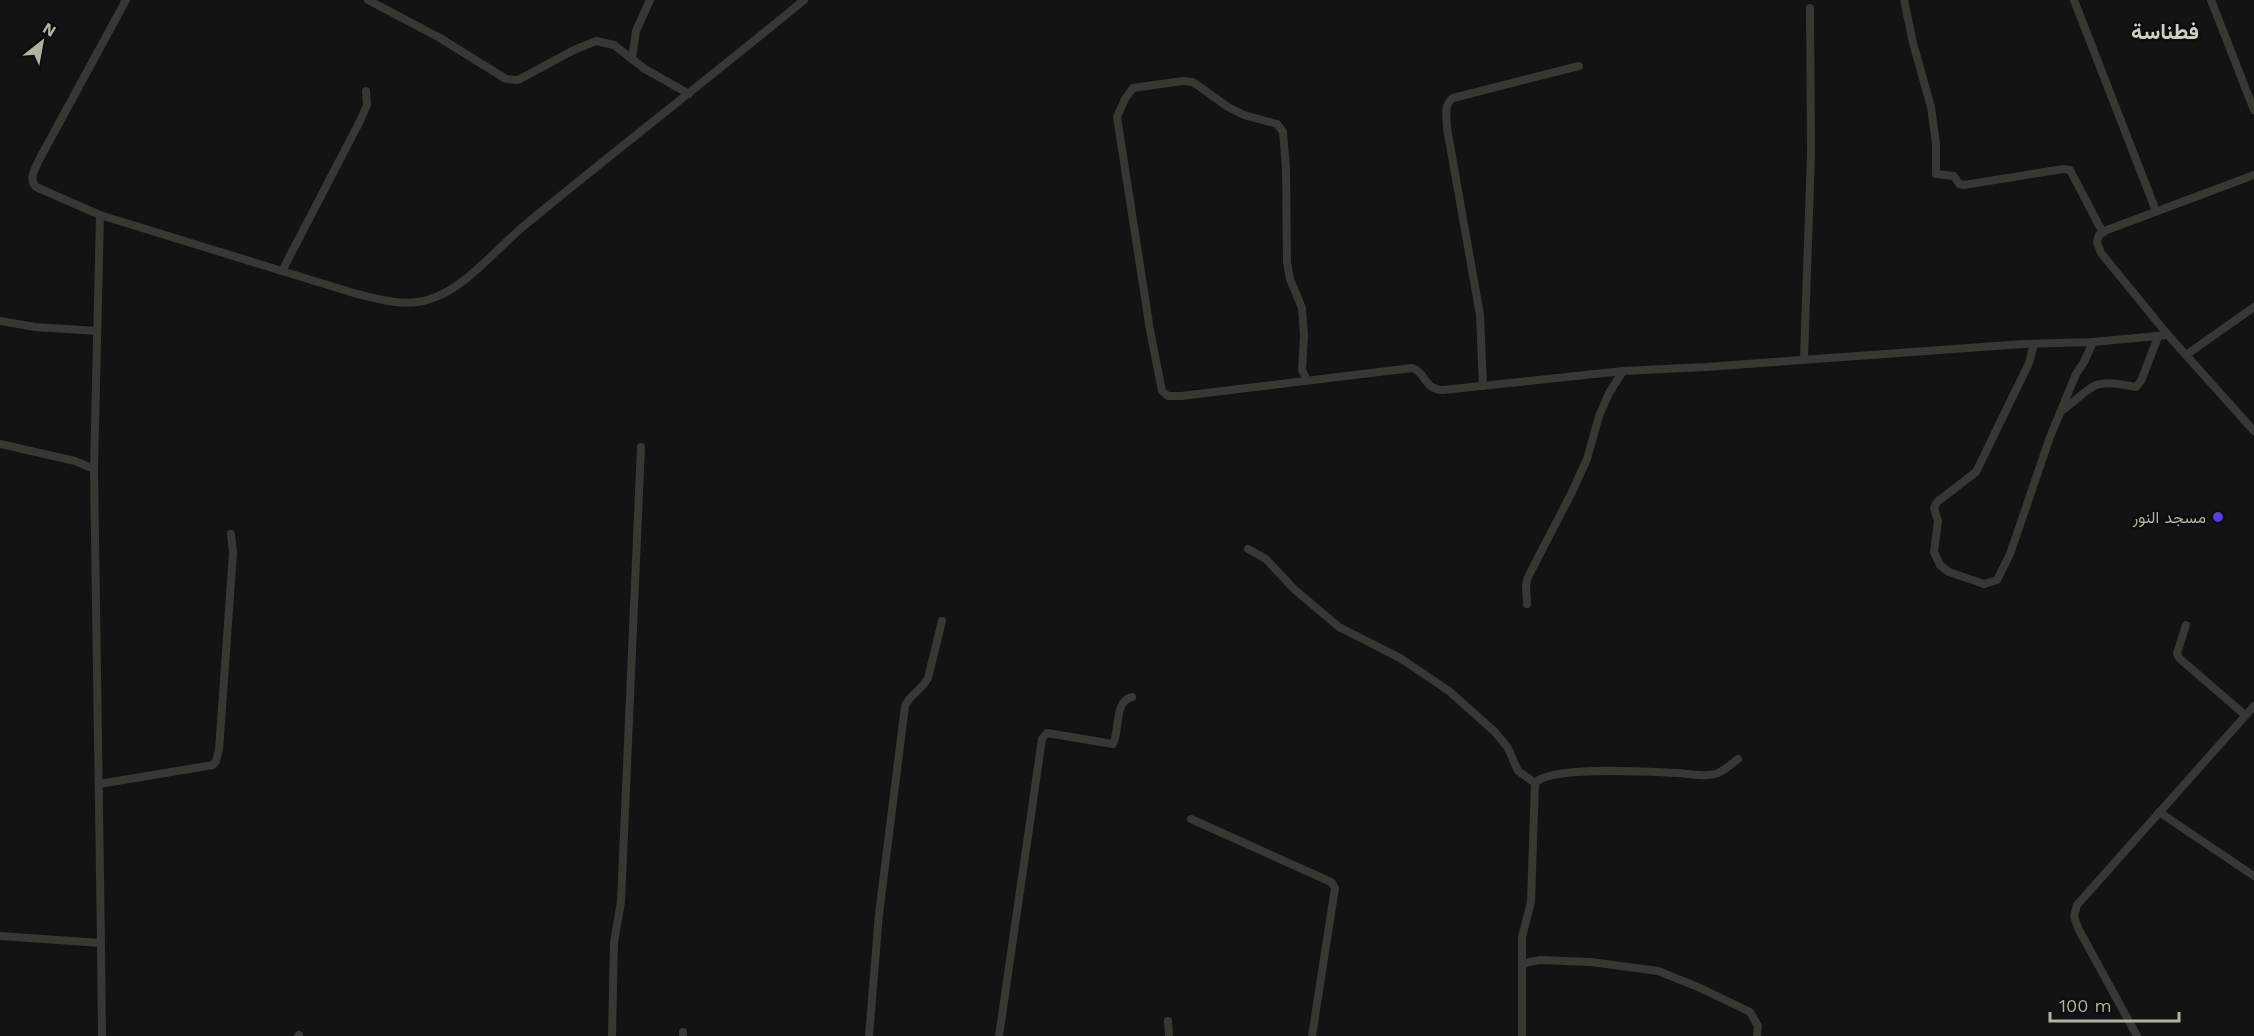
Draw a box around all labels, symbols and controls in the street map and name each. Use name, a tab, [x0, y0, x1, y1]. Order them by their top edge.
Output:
north arrow	[12, 12, 72, 72]
text: N	[39, 18, 59, 41]
district label: فطناسة	[2131, 19, 2199, 44]
place label: مسجد النور	[2132, 508, 2206, 528]
marker: مسجد النور	[2211, 510, 2225, 524]
scale bar	[2050, 985, 2179, 1023]
text: 100 m	[2059, 995, 2112, 1016]

